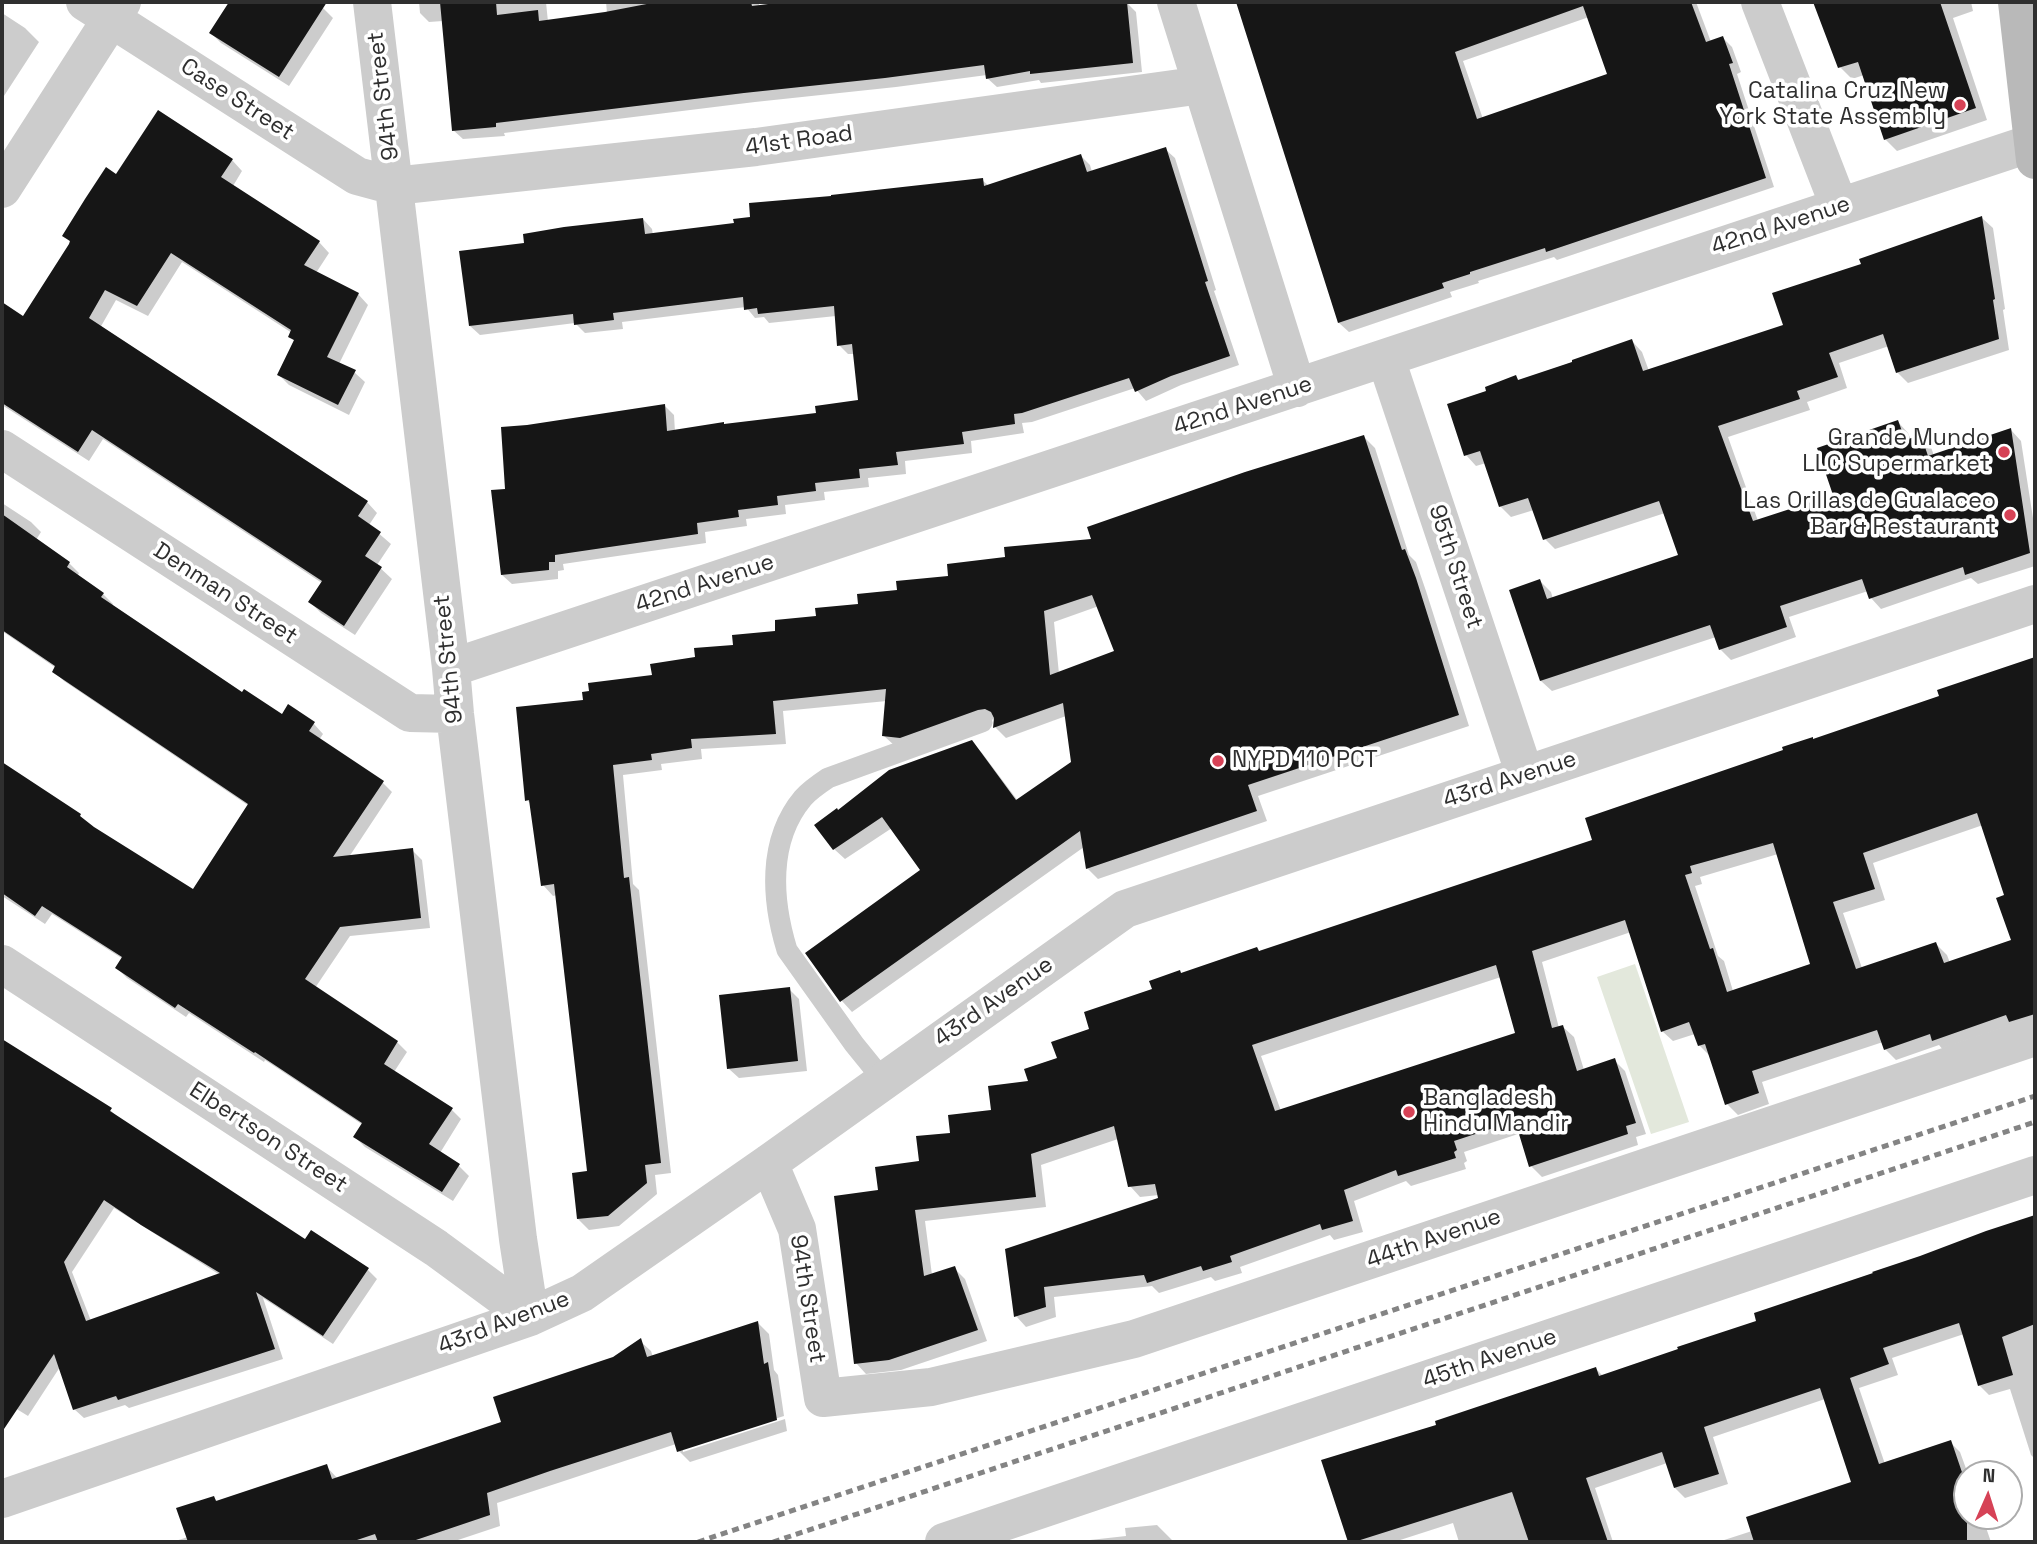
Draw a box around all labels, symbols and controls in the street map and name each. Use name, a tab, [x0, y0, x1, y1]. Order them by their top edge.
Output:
street label: 94th Street	[362, 30, 406, 162]
street label: Case Street	[175, 53, 299, 147]
place label: Catalina Cruz New York State Assembly	[1719, 78, 1946, 132]
marker: Catalina Cruz New York State Assembly	[1952, 97, 1968, 113]
street label: 41st Road	[743, 120, 855, 162]
street label: 42nd Avenue	[1708, 191, 1854, 261]
street label: 42nd Avenue	[1170, 371, 1316, 441]
place label: Grande Mundo LLC Supermarket	[1802, 425, 1990, 479]
marker: Grande Mundo LLC Supermarket	[1996, 444, 2012, 460]
place label: Las Orillas de Gualaceo Bar & Restaurant	[1743, 488, 1996, 542]
street label: 95th Street	[1422, 502, 1488, 632]
marker: Las Orillas de Gualaceo Bar & Restaurant	[2002, 507, 2018, 523]
street label: Denman Street	[148, 537, 302, 651]
street label: 42nd Avenue	[632, 549, 778, 619]
street label: 94th Street	[429, 593, 469, 725]
street label: 43rd Avenue	[1440, 745, 1580, 815]
place label: NYPD 110 PCT	[1232, 747, 1378, 775]
marker: NYPD 110 PCT	[1210, 753, 1226, 769]
street label: 43rd Avenue	[929, 951, 1059, 1053]
street label: Elbertson Street	[184, 1077, 352, 1199]
place label: Bangladesh Hindu Mandir	[1423, 1085, 1569, 1139]
marker: Bangladesh Hindu Mandir	[1401, 1104, 1417, 1120]
street label: 44th Avenue	[1363, 1203, 1505, 1275]
street label: 94th Street	[783, 1233, 831, 1365]
street label: 43rd Avenue	[434, 1285, 574, 1361]
street label: 45th Avenue	[1419, 1323, 1561, 1395]
north arrow	[1953, 1460, 2023, 1530]
text: N	[1982, 1463, 1996, 1488]

